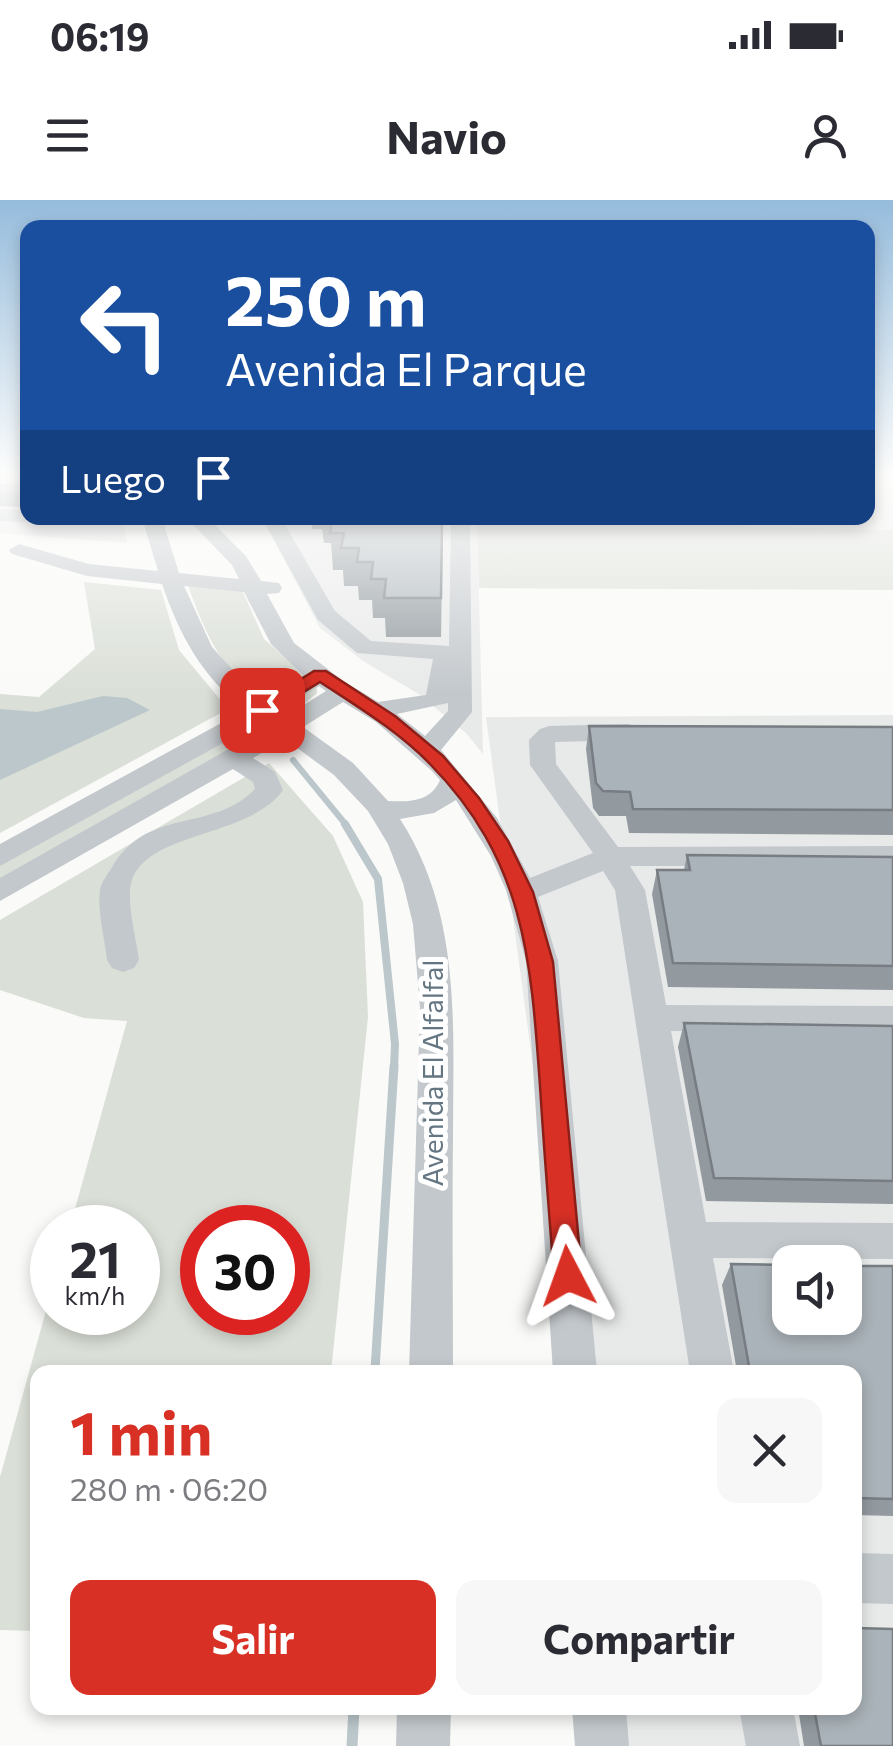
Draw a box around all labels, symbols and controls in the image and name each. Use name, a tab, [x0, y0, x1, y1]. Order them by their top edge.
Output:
text: 06:19	[50, 12, 149, 59]
icon: menu	[40, 108, 95, 163]
text: Navio	[386, 108, 507, 163]
icon: person	[798, 108, 853, 163]
text: 250 m	[225, 255, 427, 340]
icon: left	[60, 260, 190, 390]
text: Avenida El Parque	[225, 340, 587, 395]
icon: arrive	[186, 450, 241, 505]
text: Luego	[60, 454, 166, 501]
pin	[220, 668, 305, 753]
icon: arrive	[235, 683, 290, 738]
street label: Avenida El Alfalfal	[415, 960, 449, 1186]
speed limit sign: 30	[180, 1205, 310, 1335]
position arrow	[516, 1224, 620, 1328]
text: 21	[69, 1227, 121, 1288]
map controls	[772, 1245, 862, 1335]
button: sound	[772, 1245, 862, 1335]
text: km/h	[65, 1280, 125, 1310]
text: 1 min	[70, 1394, 212, 1467]
button: close	[717, 1398, 822, 1503]
text: 280 m · 06:20	[70, 1468, 268, 1508]
button: Salir	[70, 1580, 436, 1695]
button: Compartir	[456, 1580, 822, 1695]

